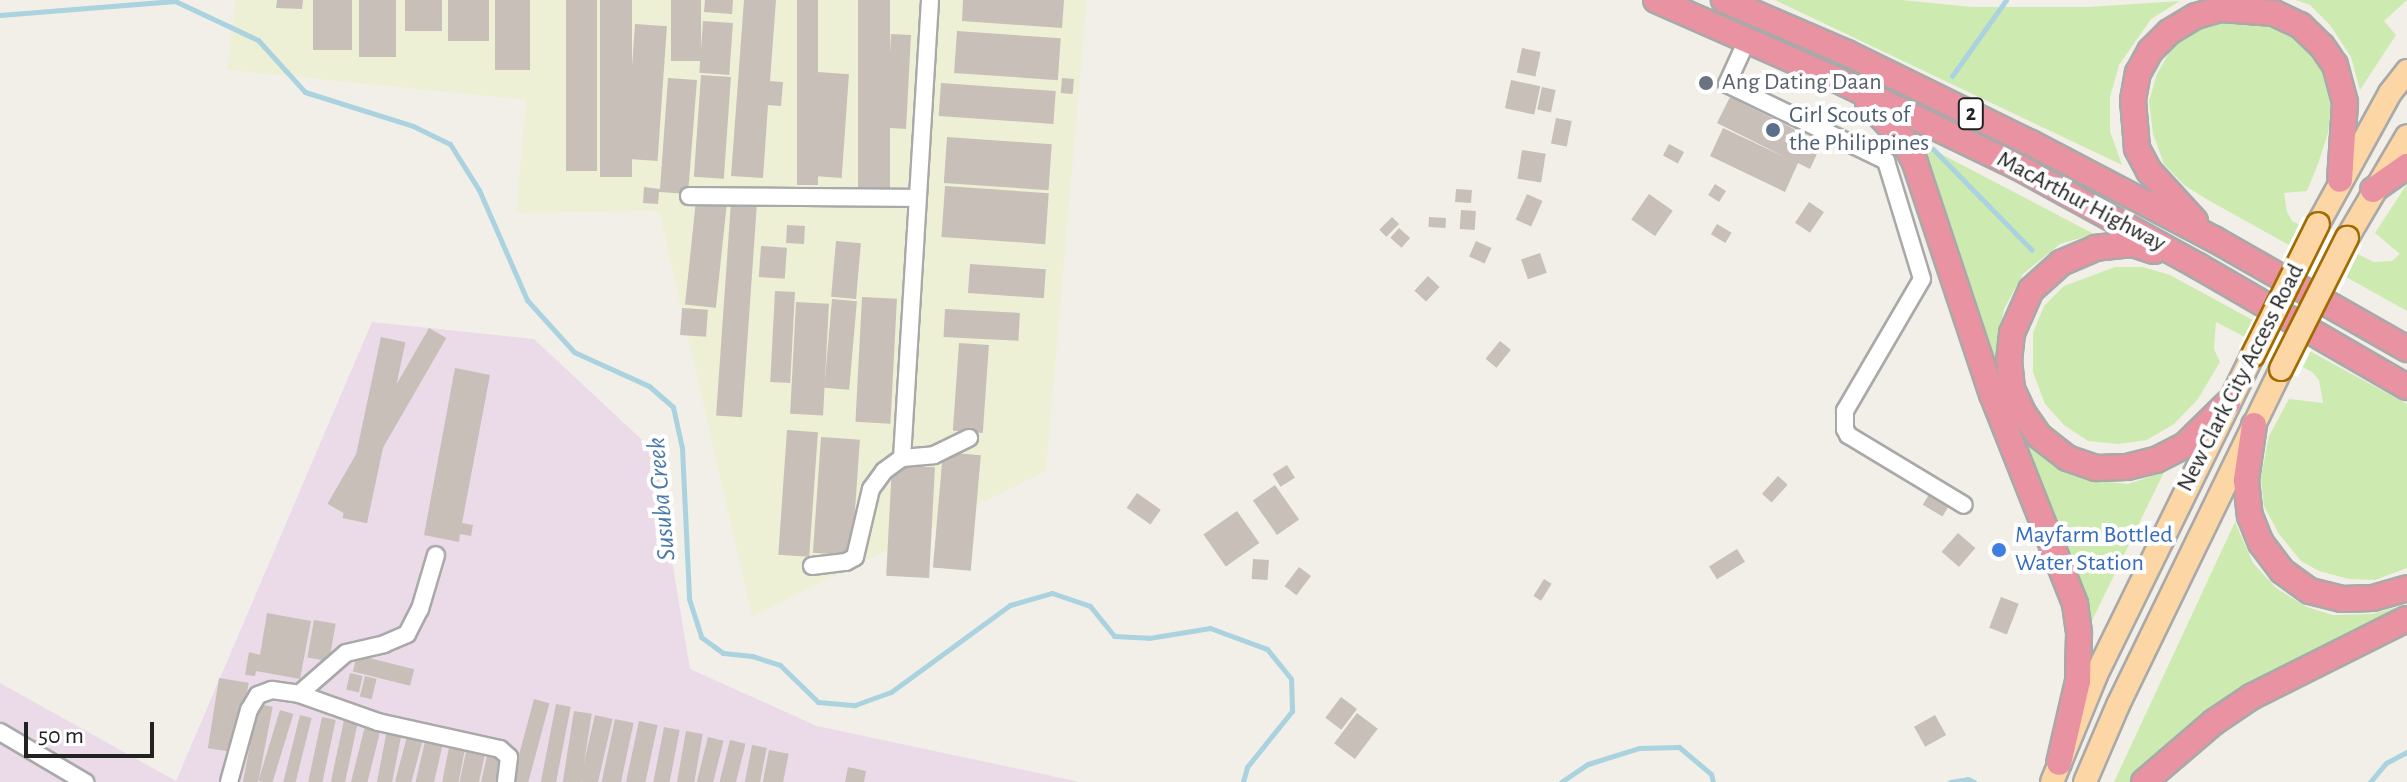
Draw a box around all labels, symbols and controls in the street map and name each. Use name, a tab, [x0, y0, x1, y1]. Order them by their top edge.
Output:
place label: Ang Dating Daan	[1722, 69, 1882, 97]
marker: Ang Dating Daan	[1697, 74, 1715, 92]
road number: 2	[1957, 96, 1985, 132]
place label: Girl Scouts of the Philippines	[1789, 102, 1929, 158]
marker: Girl Scouts of the Philippines	[1764, 121, 1782, 139]
street label: MacArthur Highway	[1992, 145, 2170, 259]
street label: New Clark City Access Road	[2171, 259, 2311, 497]
water label: Susuba Creek	[641, 436, 683, 562]
place label: Mayfarm Bottled Water Station	[2015, 522, 2173, 578]
marker: Mayfarm Bottled Water Station	[1990, 541, 2008, 559]
scale bar	[28, 706, 158, 756]
text: 50 m	[38, 724, 84, 748]

